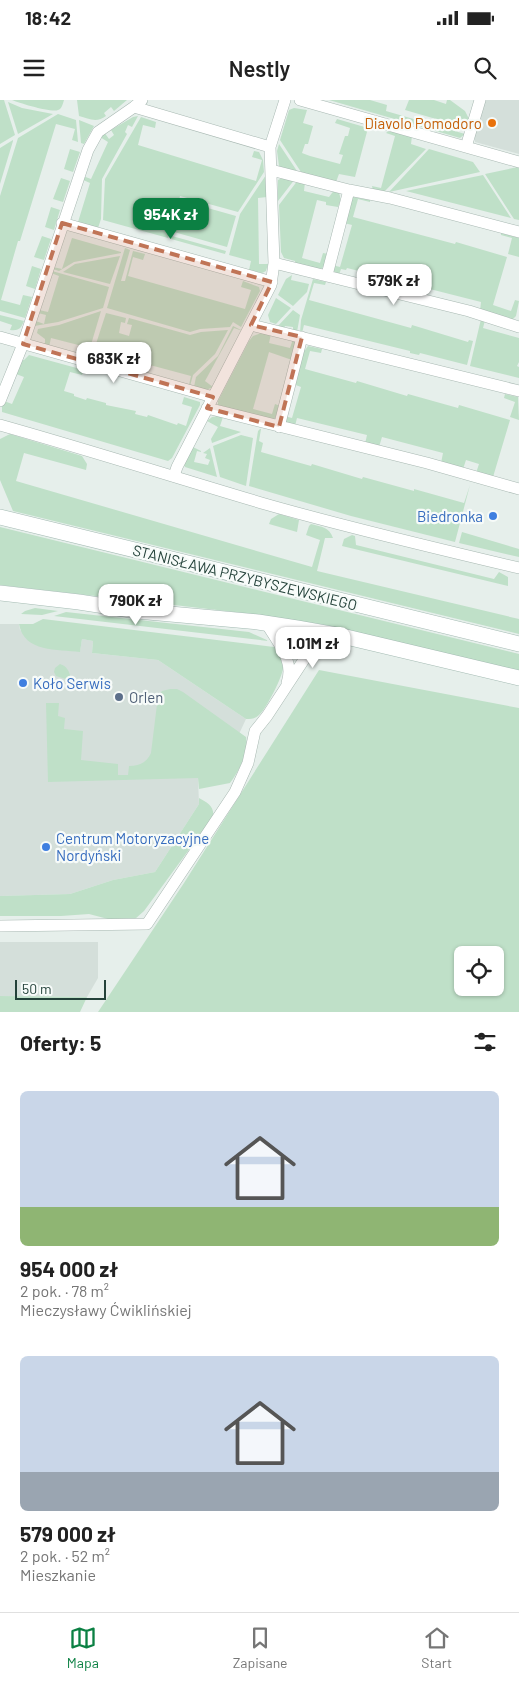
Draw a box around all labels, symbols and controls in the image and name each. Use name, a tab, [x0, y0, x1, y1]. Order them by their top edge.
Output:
text: 18:42	[25, 6, 71, 29]
icon: menu	[20, 54, 48, 82]
icon: search	[471, 54, 499, 82]
text: Nestly	[229, 55, 290, 81]
place label: Diavolo Pomodoro	[364, 114, 482, 132]
marker: Diavolo Pomodoro	[486, 117, 498, 129]
pin: 954K zł	[125, 198, 217, 240]
text: 954K zł	[144, 204, 198, 223]
pin: 579K zł	[348, 264, 440, 306]
text: 579K zł	[368, 270, 420, 289]
pin: 683K zł	[68, 342, 160, 384]
text: 683K zł	[87, 348, 141, 367]
place label: Biedronka	[417, 507, 483, 525]
marker: Biedronka	[487, 510, 499, 522]
street label: STANISŁAWA PRZYBYSZEWSKIEGO	[131, 540, 359, 614]
pin: 790K zł	[90, 584, 182, 626]
text: 790K zł	[109, 590, 163, 609]
pin: 1.01M zł	[261, 626, 365, 669]
text: 1.01M zł	[286, 633, 340, 652]
place label: Koło Serwis	[33, 674, 111, 692]
marker: Koło Serwis	[17, 677, 29, 689]
place label: Orlen	[129, 688, 163, 706]
marker: Orlen	[113, 691, 125, 703]
place label: Centrum Motoryzacyjne Nordyński	[56, 829, 209, 864]
marker: Centrum Motoryzacyjne Nordyński	[40, 841, 52, 853]
map controls	[454, 946, 504, 996]
button: locate	[454, 946, 504, 996]
scale bar	[15, 977, 106, 1000]
text: 50 m	[22, 980, 51, 997]
icon: filters	[471, 1028, 499, 1056]
text: Oferty: 5	[20, 1030, 101, 1055]
icon: home	[215, 1123, 305, 1213]
text: 954 000 zł	[20, 1256, 118, 1281]
text: 2 pok. · 78 m²	[20, 1281, 109, 1300]
text: Mieczysławy Ćwiklińskiej	[20, 1300, 192, 1319]
icon: home	[215, 1388, 305, 1478]
text: 579 000 zł	[20, 1521, 116, 1546]
text: 2 pok. · 52 m²	[20, 1546, 110, 1565]
text: Mieszkanie	[20, 1565, 96, 1584]
tab: Mapa	[67, 1624, 99, 1671]
tab: Zapisane	[233, 1624, 288, 1671]
tab: Start	[421, 1624, 452, 1671]

